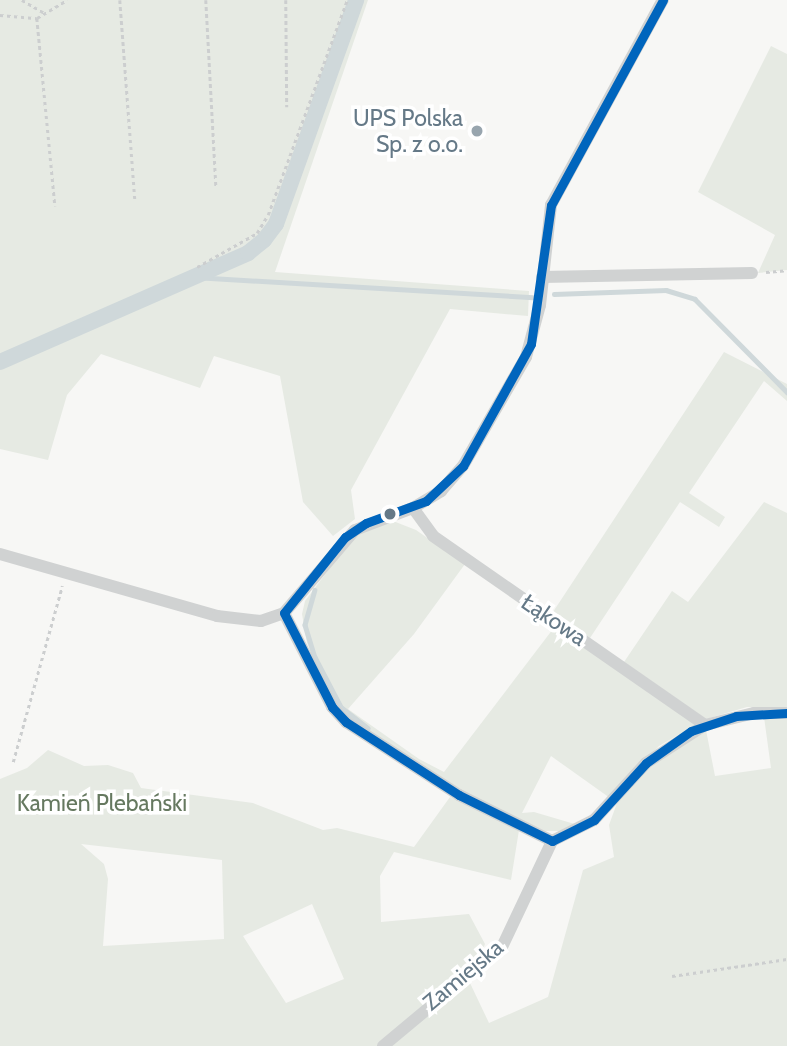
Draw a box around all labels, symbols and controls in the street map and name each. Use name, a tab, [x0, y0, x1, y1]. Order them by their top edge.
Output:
place label: UPS Polska Sp. z o.o.	[353, 104, 463, 158]
marker: UPS Polska Sp. z o.o.	[469, 123, 485, 139]
unlabelled marker	[383, 507, 397, 521]
street label: Łąkowa	[516, 588, 592, 652]
park label: Kamień Plebański	[17, 789, 187, 817]
street label: Zamiejska	[417, 934, 509, 1016]

